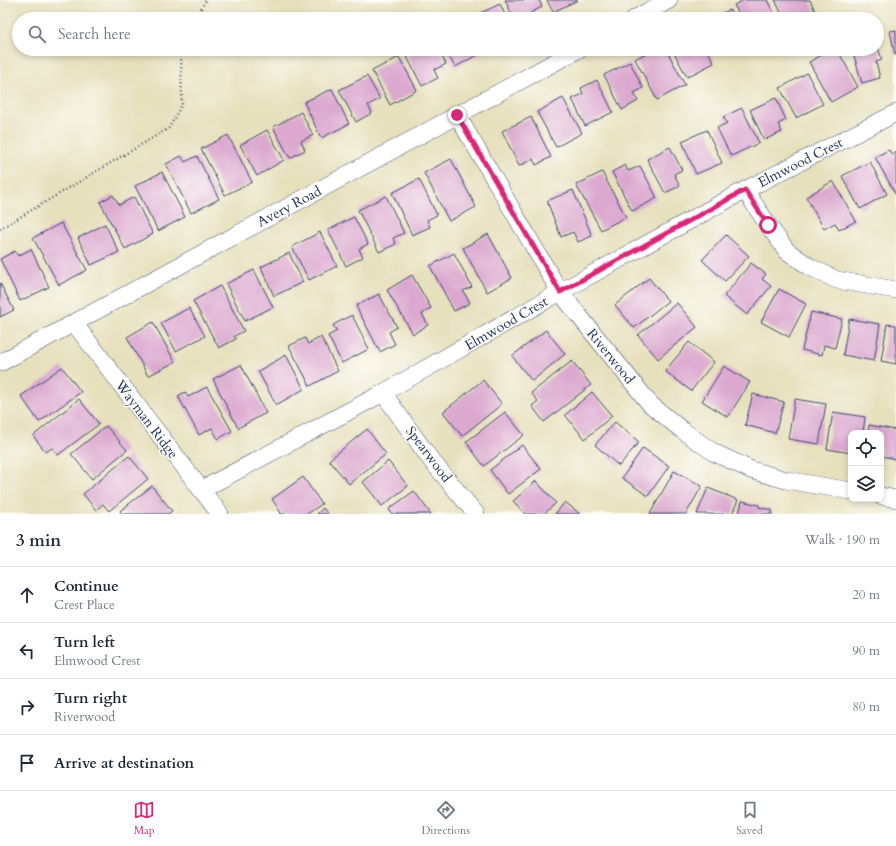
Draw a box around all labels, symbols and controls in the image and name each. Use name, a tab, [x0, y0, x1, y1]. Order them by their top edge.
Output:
search box	[12, 12, 884, 56]
icon: search	[26, 23, 48, 45]
text: Search here	[58, 24, 131, 44]
route end	[448, 106, 466, 124]
street label: Elmwood Crest	[755, 133, 846, 192]
street label: Avery Road	[254, 181, 325, 231]
route start	[759, 216, 777, 234]
street label: Elmwood Crest	[461, 292, 552, 355]
street label: Riverwood	[582, 325, 639, 388]
street label: Wayman Ridge	[110, 375, 182, 462]
street label: Spearwood	[401, 422, 456, 487]
map controls	[848, 430, 884, 502]
button: locate	[848, 430, 884, 466]
button: layers	[848, 466, 884, 502]
text: 3 min	[16, 529, 61, 552]
text: Walk · 190 m	[805, 531, 880, 549]
text: Continue	[54, 576, 119, 596]
icon: ahead	[16, 584, 38, 606]
text: 20 m	[852, 586, 880, 604]
text: Crest Place	[54, 596, 115, 614]
text: Turn left	[54, 632, 115, 652]
icon: left	[16, 640, 38, 662]
text: 90 m	[852, 642, 880, 660]
text: Elmwood Crest	[54, 652, 140, 670]
text: Turn right	[54, 688, 127, 708]
icon: right	[16, 696, 38, 718]
text: 80 m	[852, 698, 880, 716]
text: Riverwood	[54, 708, 115, 726]
icon: arrive	[16, 752, 38, 774]
text: Arrive at destination	[54, 753, 194, 773]
tab: Map	[133, 799, 155, 838]
tab: Directions	[421, 799, 470, 838]
tab: Saved	[736, 799, 763, 838]

